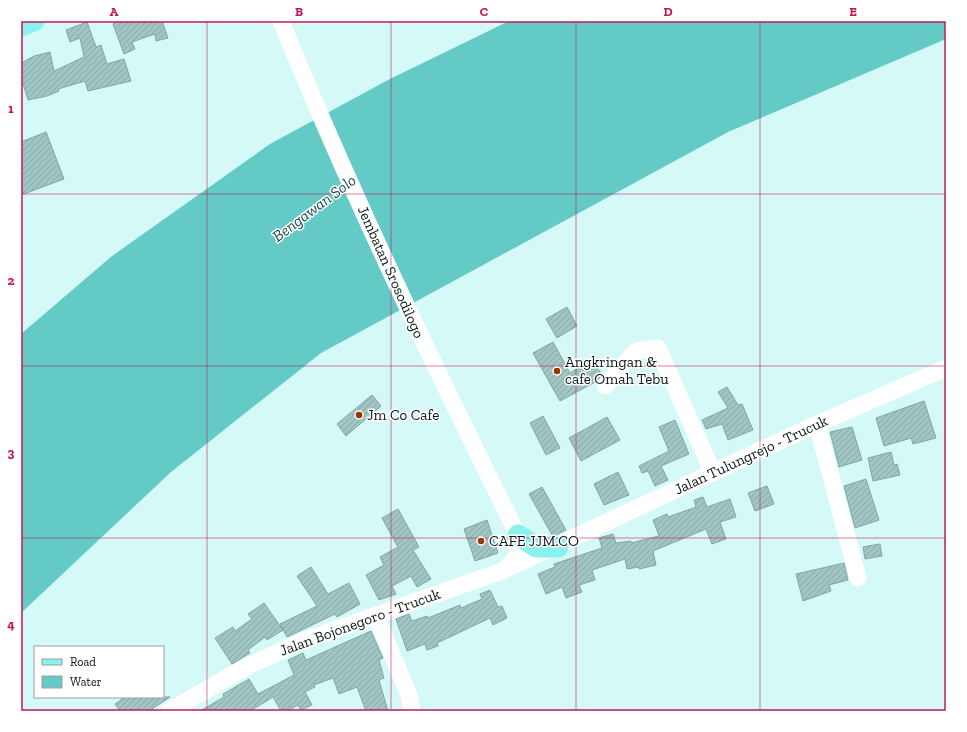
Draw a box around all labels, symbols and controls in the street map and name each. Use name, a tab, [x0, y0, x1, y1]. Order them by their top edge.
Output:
text: A	[110, 4, 119, 19]
text: B	[295, 4, 303, 19]
text: C	[480, 4, 488, 19]
text: D	[663, 4, 673, 19]
text: E	[849, 4, 857, 19]
text: 1	[8, 101, 14, 116]
water label: Bengawan Solo	[268, 170, 360, 246]
street label: Jembatan Srosodilogo	[354, 203, 428, 341]
text: 2	[8, 273, 15, 288]
place label: Angkringan & cafe Omah Tebu	[565, 353, 669, 388]
marker: Angkringan & cafe Omah Tebu	[552, 366, 562, 376]
place label: Jm Co Cafe	[367, 406, 439, 424]
marker: Jm Co Cafe	[354, 410, 364, 420]
street label: Jalan Tulungrejo - Trucuk	[671, 411, 831, 498]
text: 3	[8, 445, 15, 460]
place label: CAFE JJM.CO	[489, 532, 579, 550]
marker: CAFE JJM.CO	[476, 536, 486, 546]
street label: Jalan Bojonegoro - Trucuk	[277, 585, 443, 659]
text: 4	[7, 617, 15, 632]
legend	[34, 646, 164, 698]
text: Road	[70, 655, 96, 669]
text: Water	[70, 675, 102, 689]

